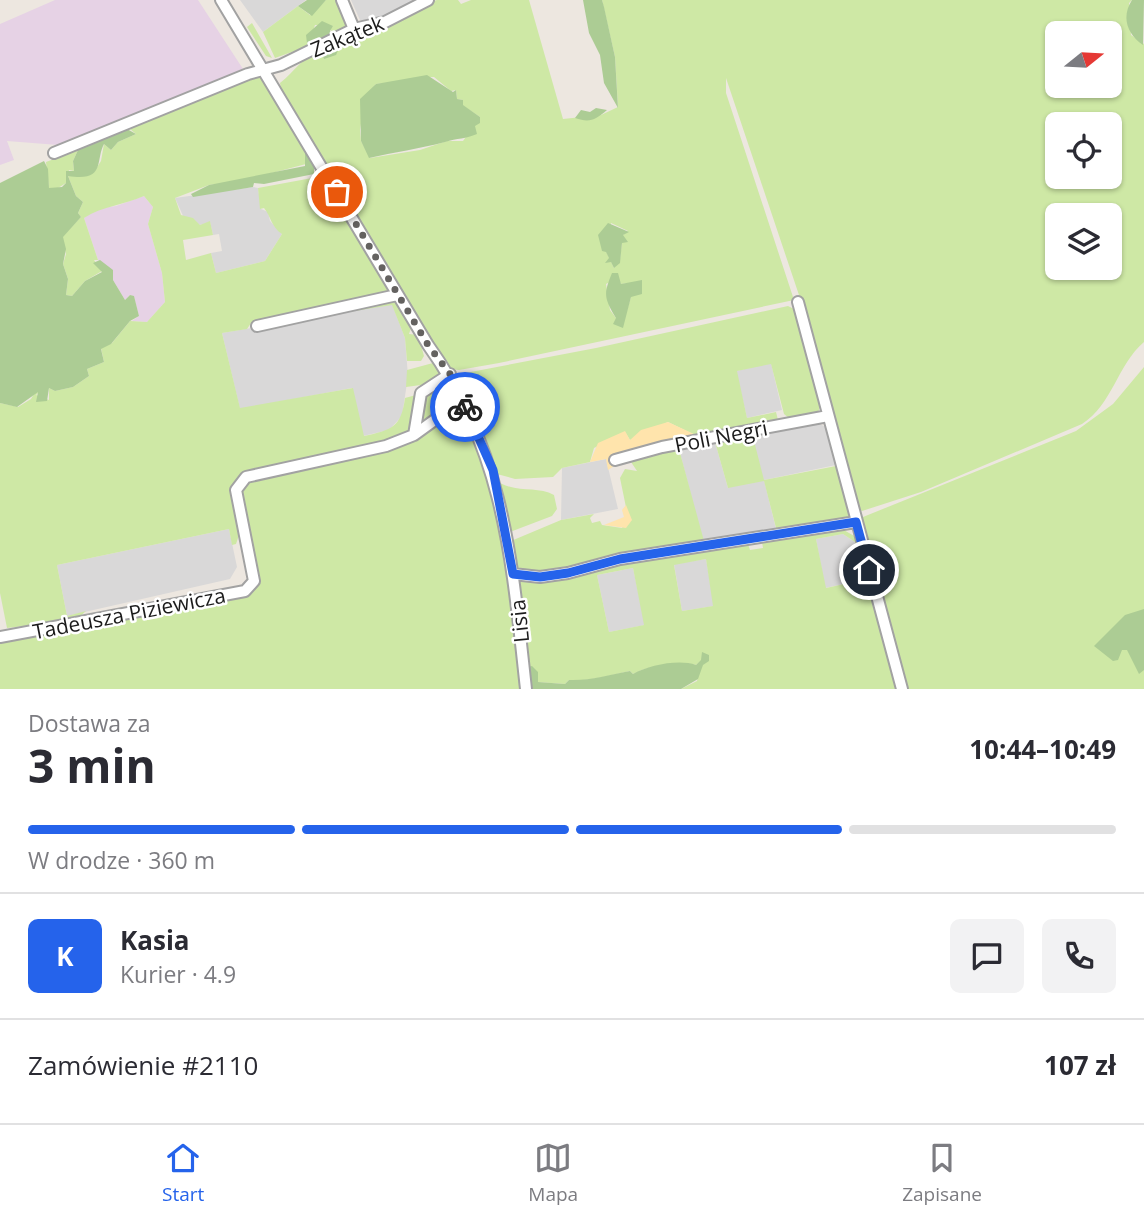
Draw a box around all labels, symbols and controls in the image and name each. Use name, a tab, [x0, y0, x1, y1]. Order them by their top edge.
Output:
street label: Zakątek	[306, 9, 388, 63]
north arrow	[1045, 21, 1122, 98]
map controls	[1045, 21, 1122, 280]
button: locate	[1045, 112, 1122, 189]
pin	[307, 162, 367, 222]
icon: bag	[318, 173, 356, 211]
button: layers	[1045, 203, 1122, 280]
courier	[430, 372, 500, 442]
icon: bike	[446, 388, 484, 426]
street label: Poli Negri	[672, 413, 770, 459]
pin	[839, 540, 899, 600]
icon: home	[850, 551, 888, 589]
street label: Tadeusza Piziewicza	[30, 581, 228, 645]
street label: Lisia	[503, 598, 535, 644]
text: Dostawa za	[28, 707, 151, 739]
text: 10:44–10:49	[969, 731, 1116, 767]
text: 3 min	[28, 734, 156, 796]
text: W drodze · 360 m	[28, 844, 215, 876]
button: chat	[950, 919, 1024, 993]
button: phone	[1042, 919, 1116, 993]
text: Kasia	[120, 922, 190, 958]
text: K	[56, 938, 74, 974]
text: Kurier · 4.9	[120, 958, 236, 990]
text: Zamówienie #2110	[28, 1047, 258, 1083]
text: 107 zł	[1044, 1047, 1116, 1083]
tab: Start	[162, 1139, 204, 1207]
tab: Mapa	[528, 1139, 578, 1207]
tab: Zapisane	[902, 1139, 982, 1207]

